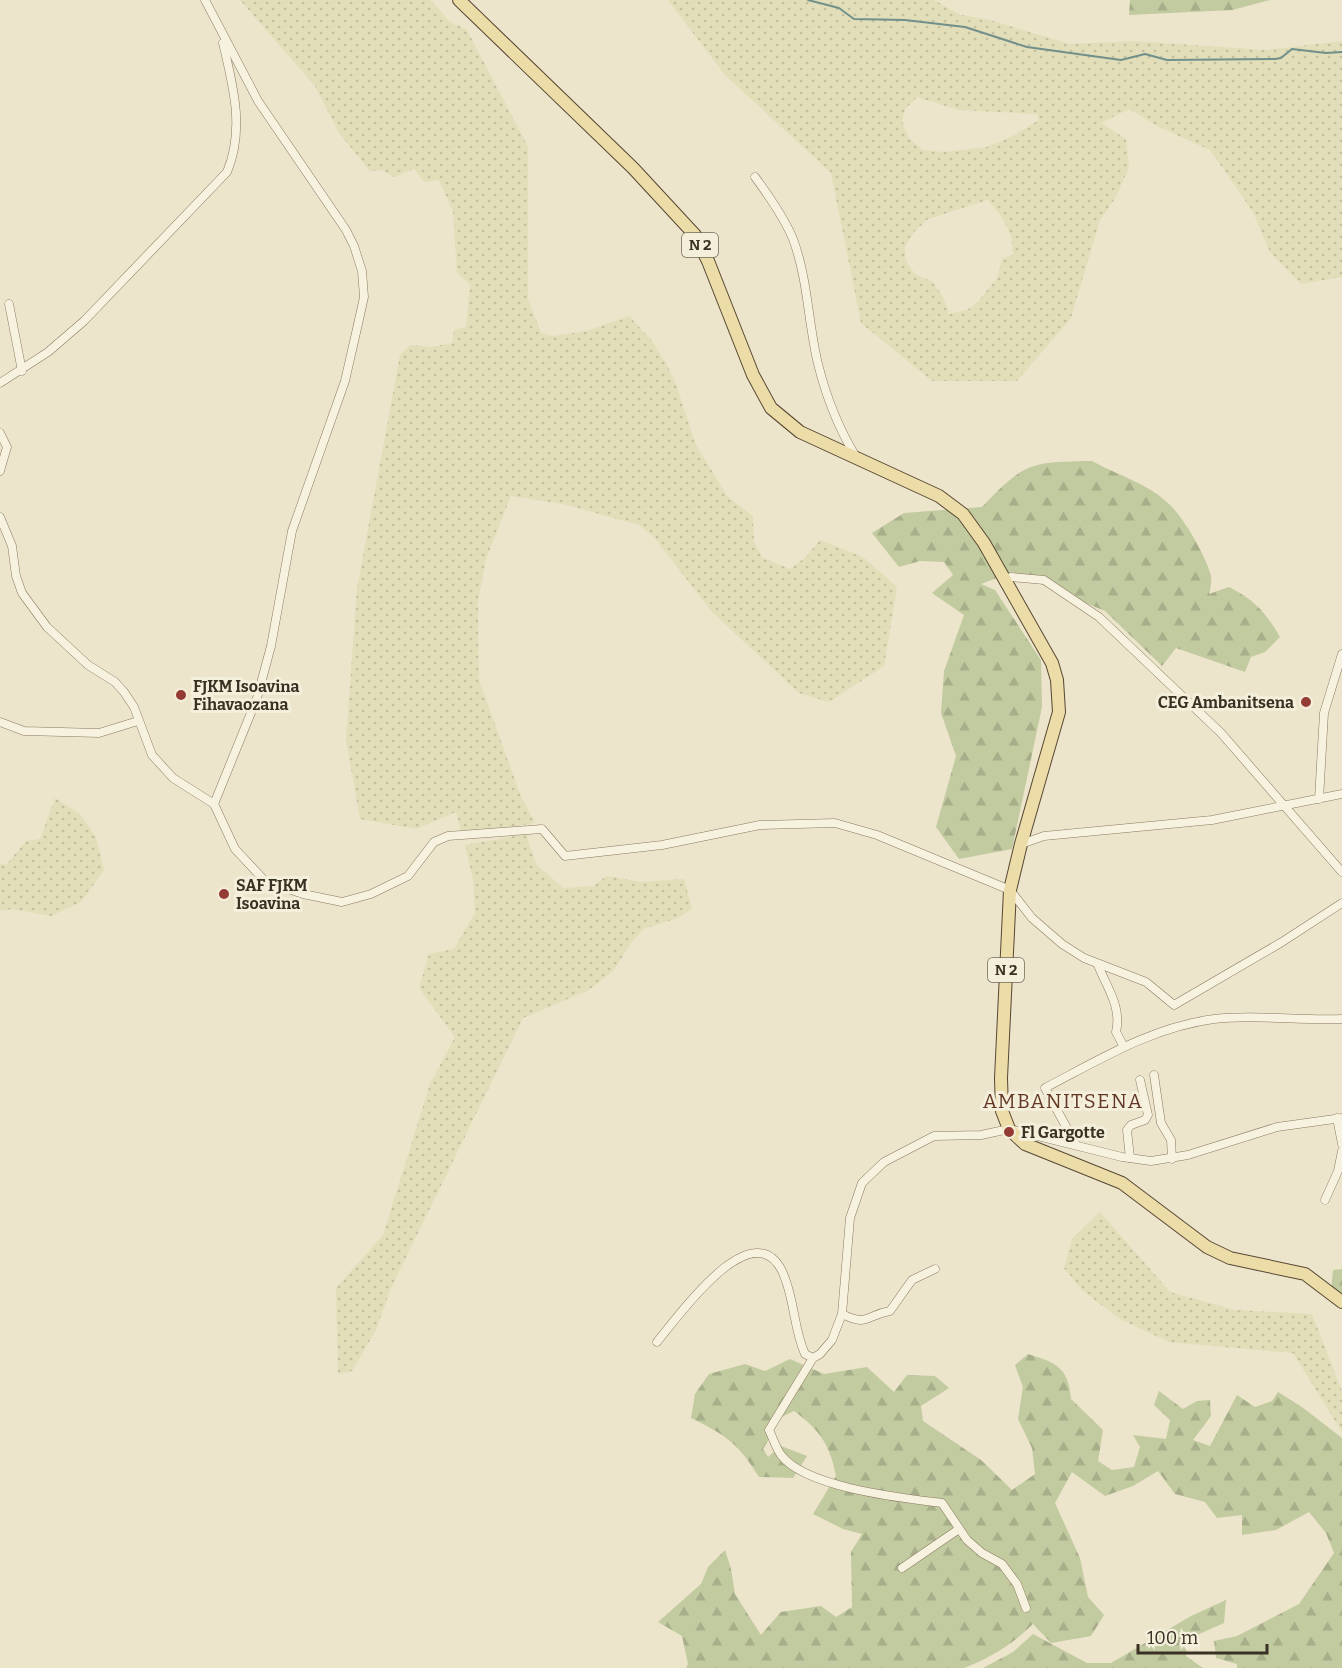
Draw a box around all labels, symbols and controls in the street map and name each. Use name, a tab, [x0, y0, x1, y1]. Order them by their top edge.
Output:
road number: N 2	[682, 233, 718, 257]
place label: FJKM Isoavina Fihavaozana	[193, 677, 300, 714]
marker: FJKM Isoavina Fihavaozana	[174, 688, 188, 702]
place label: CEG Ambanitsena	[1158, 693, 1294, 712]
marker: CEG Ambanitsena	[1299, 695, 1313, 709]
place label: SAF FJKM Isoavina	[236, 876, 308, 913]
marker: SAF FJKM Isoavina	[217, 887, 231, 901]
road number: N 2	[988, 958, 1024, 982]
district label: AMBANITSENA	[983, 1089, 1143, 1113]
place label: Fl Gargotte	[1021, 1123, 1105, 1142]
marker: Fl Gargotte	[1002, 1125, 1016, 1139]
scale bar	[1138, 1617, 1267, 1655]
text: 100 m	[1147, 1627, 1198, 1649]

